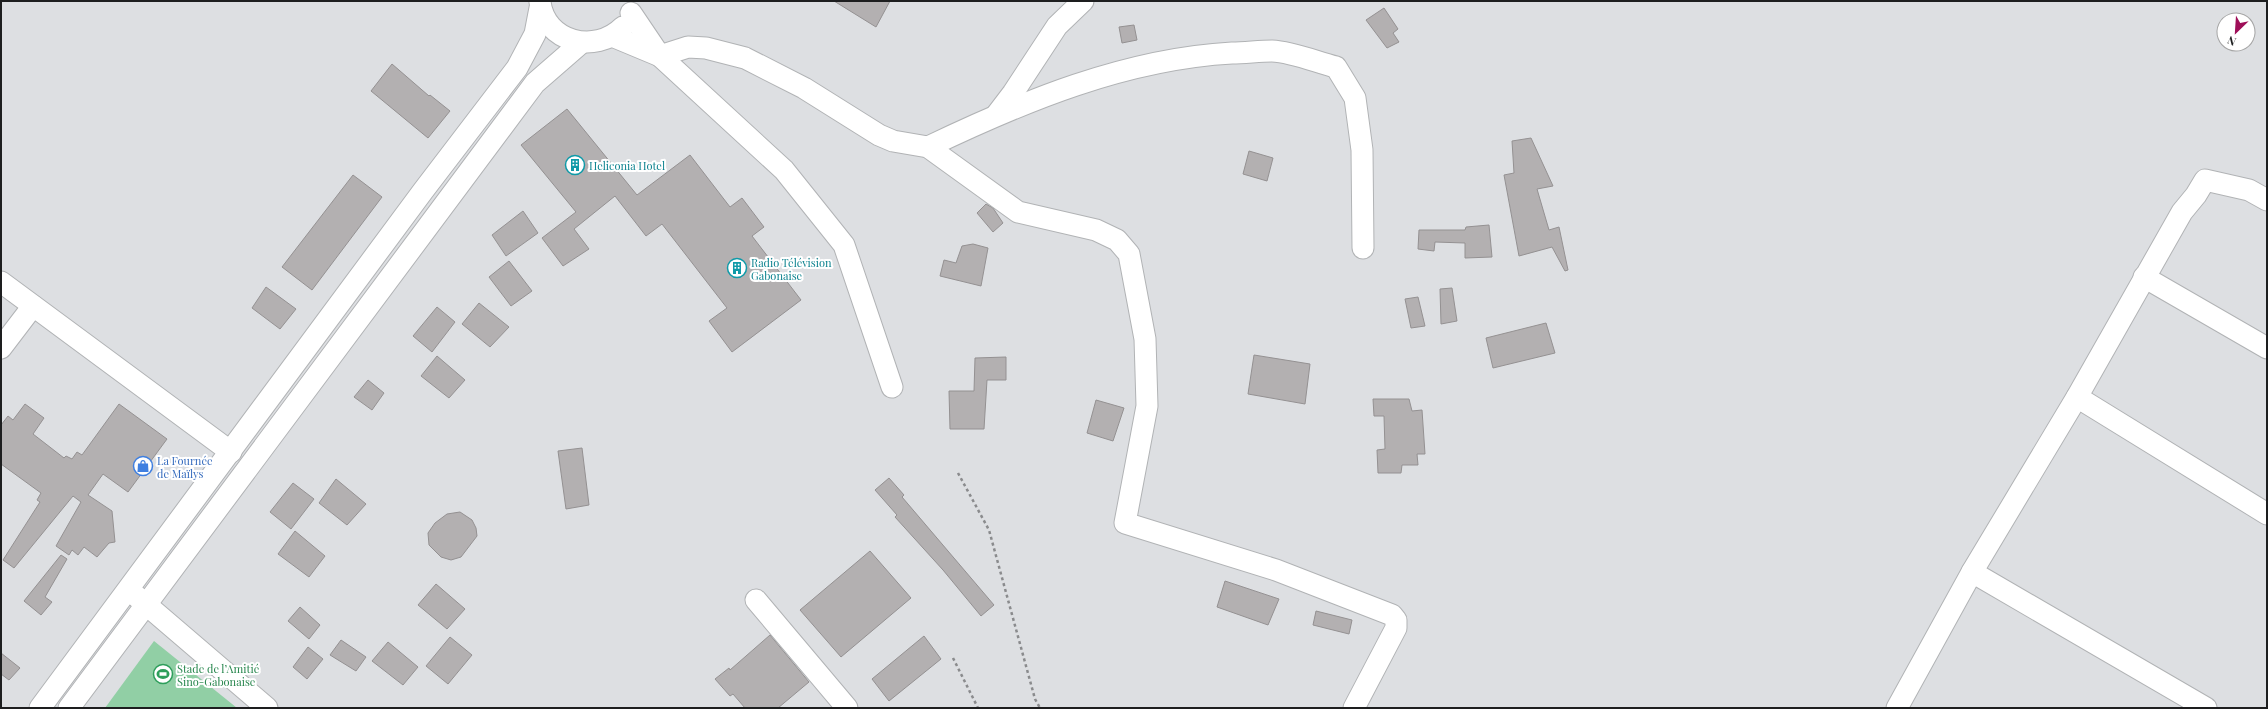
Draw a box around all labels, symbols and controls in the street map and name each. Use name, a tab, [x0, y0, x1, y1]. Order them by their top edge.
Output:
north arrow	[2216, 12, 2256, 52]
text: N	[2225, 33, 2238, 50]
building icon: Heliconia Hotel	[564, 154, 586, 176]
place label: Heliconia Hotel	[589, 158, 665, 173]
place label: Radio Télévision Gabonaise	[751, 255, 832, 283]
building icon: Radio Télévision Gabonaise	[726, 257, 748, 279]
place label: La Fournée de Maïlys	[157, 453, 213, 481]
shop icon: La Fournée de Maïlys	[132, 455, 154, 477]
place label: Stade de l’Amitié Sino-Gabonaise	[177, 661, 260, 689]
sports icon: Stade de l’Amitié Sino-Gabonaise	[152, 663, 174, 685]

